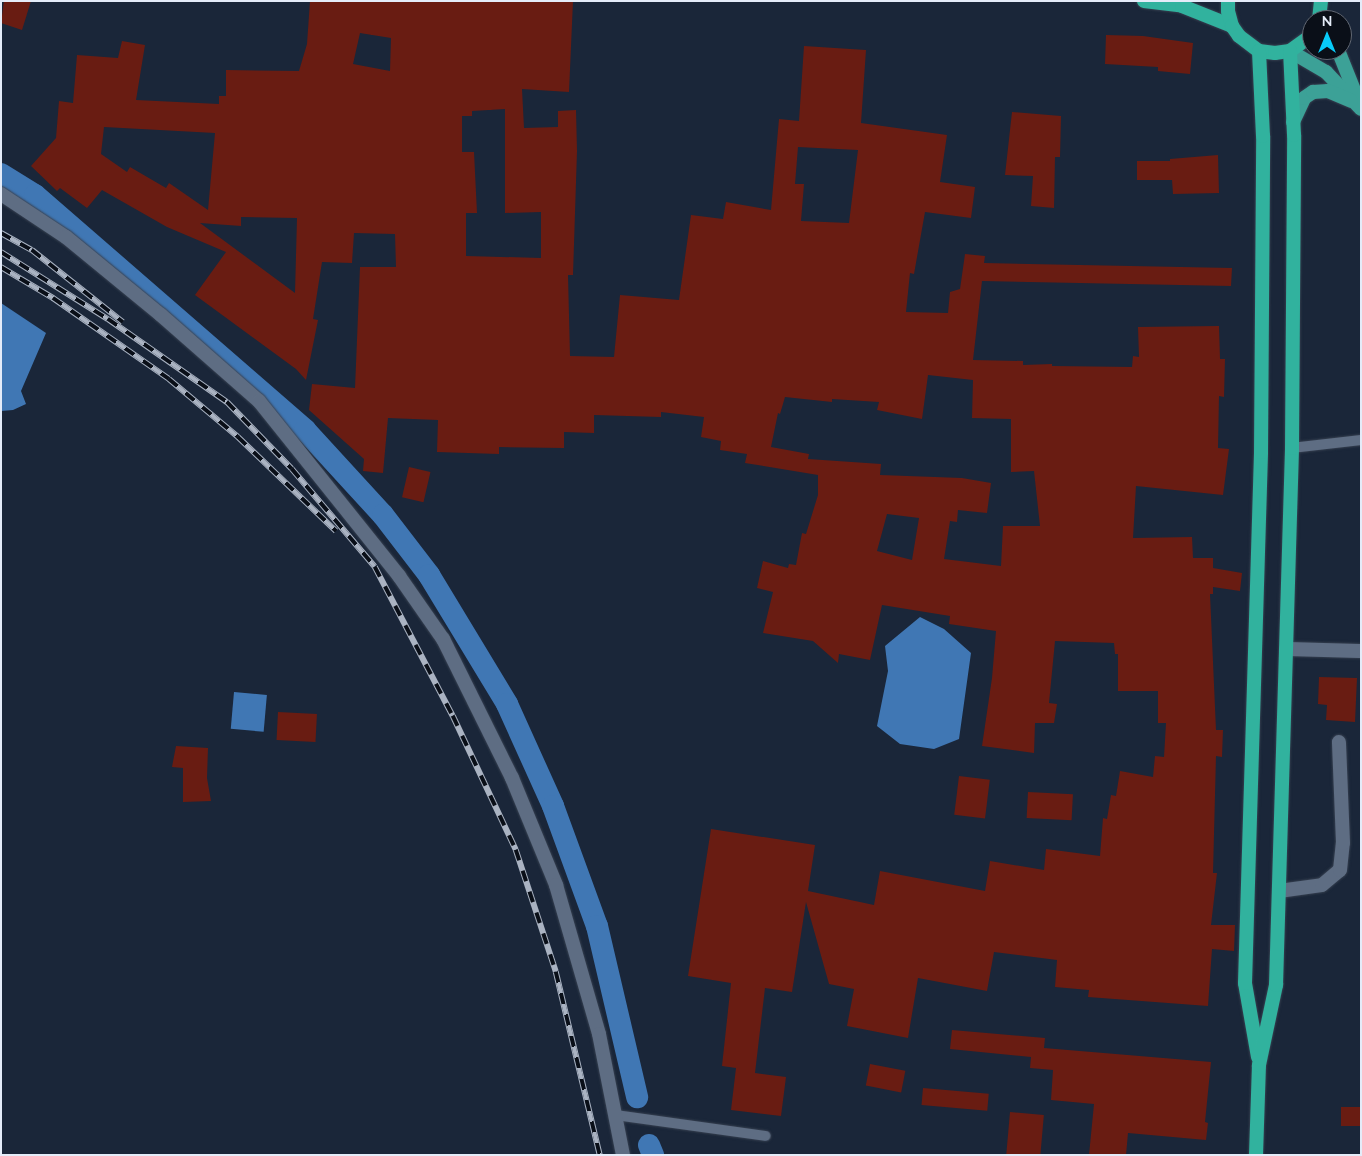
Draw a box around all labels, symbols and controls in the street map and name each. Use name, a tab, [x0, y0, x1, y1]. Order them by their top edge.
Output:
north arrow	[1302, 10, 1352, 60]
text: N	[1322, 12, 1332, 30]

